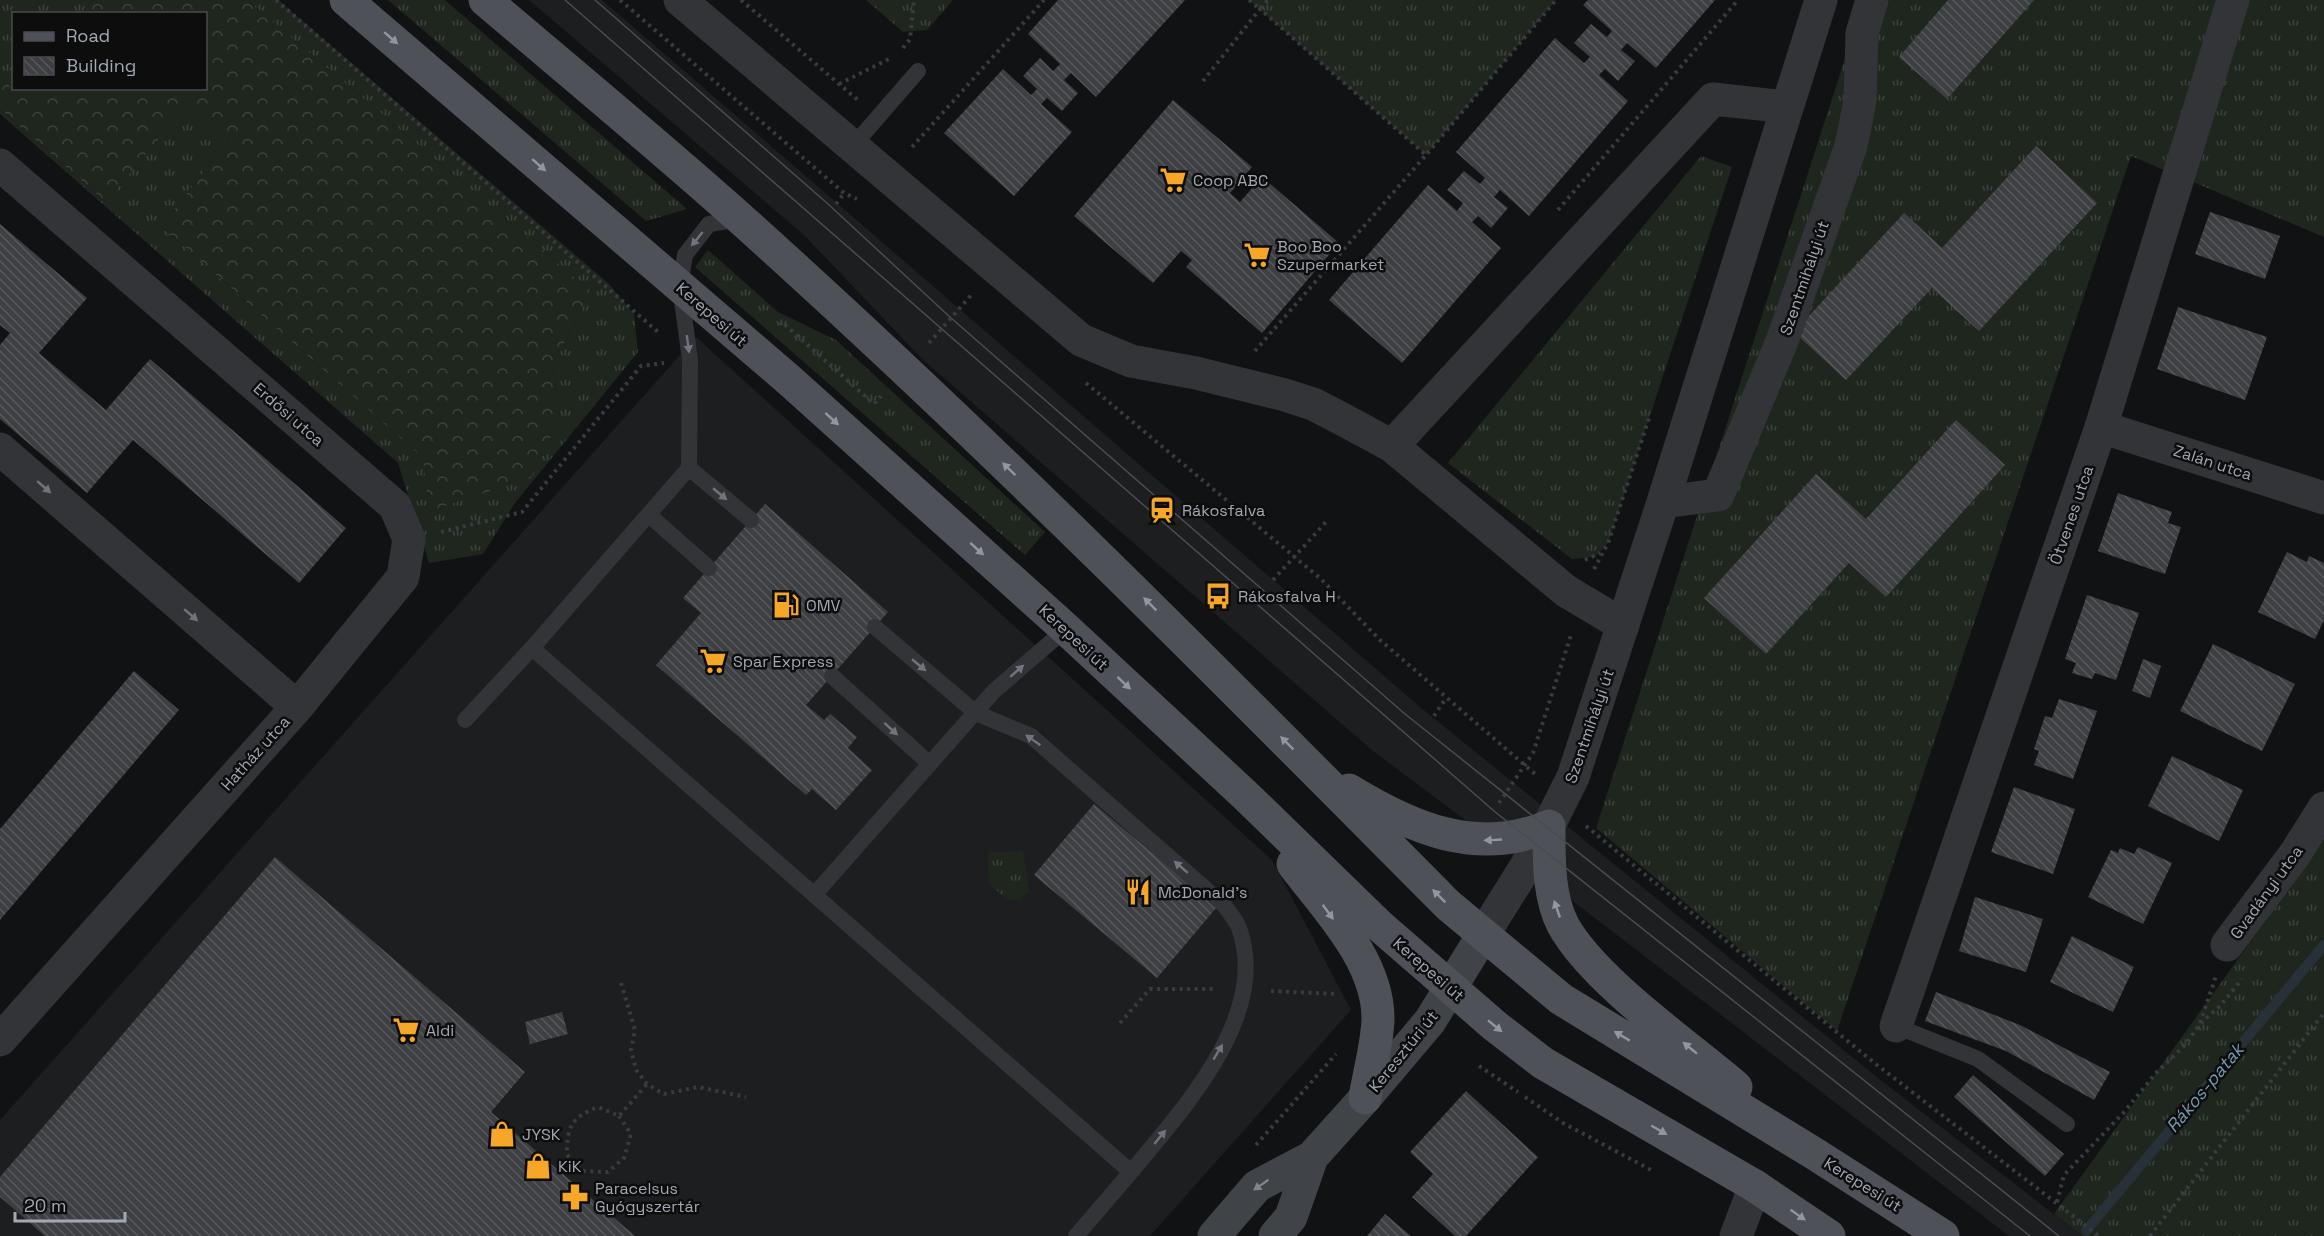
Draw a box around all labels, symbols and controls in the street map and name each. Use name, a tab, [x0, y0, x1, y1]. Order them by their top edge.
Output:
legend	[12, 12, 207, 90]
text: Road	[66, 24, 110, 47]
one-way arrow	[383, 31, 398, 44]
text: Building	[66, 54, 136, 77]
one-way arrow	[531, 158, 546, 171]
supermarket icon: Coop ABC	[1158, 165, 1188, 195]
place label: Coop ABC	[1193, 170, 1268, 191]
street label: Szentmihályi út	[1775, 218, 1834, 338]
one-way arrow	[692, 232, 704, 247]
place label: Boo Boo Szupermarket	[1277, 236, 1384, 275]
supermarket icon: Boo Boo Szupermarket	[1242, 240, 1272, 270]
street label: Kerepesi út	[672, 278, 752, 351]
one-way arrow	[683, 335, 693, 354]
street label: Erdősi utca	[249, 378, 328, 451]
one-way arrow	[825, 412, 840, 426]
street label: Zalán utca	[2171, 440, 2255, 485]
one-way arrow	[1002, 463, 1016, 477]
street label: Ötvenes utca	[2045, 463, 2098, 567]
one-way arrow	[36, 480, 51, 493]
one-way arrow	[712, 487, 727, 500]
station icon: Rákosfalva	[1147, 495, 1177, 525]
place label: Rákosfalva	[1182, 500, 1265, 521]
one-way arrow	[969, 542, 984, 555]
bus stop icon: Rákosfalva H	[1203, 581, 1233, 611]
place label: Rákosfalva H	[1238, 586, 1336, 607]
fuel station icon: OMV	[771, 590, 801, 620]
place label: OMV	[806, 595, 841, 616]
one-way arrow	[1143, 597, 1157, 612]
street label: Kerepesi út	[1034, 600, 1113, 675]
one-way arrow	[183, 608, 198, 621]
supermarket icon: Spar Express	[698, 646, 728, 676]
place label: Spar Express	[733, 651, 833, 672]
one-way arrow	[911, 658, 927, 671]
one-way arrow	[1009, 665, 1025, 678]
street label: Szentmihályi út	[1560, 666, 1619, 786]
one-way arrow	[1117, 676, 1132, 690]
street label: Hatház utca	[216, 712, 295, 795]
one-way arrow	[883, 722, 898, 735]
one-way arrow	[1026, 734, 1042, 746]
one-way arrow	[1281, 736, 1295, 750]
one-way arrow	[1483, 835, 1502, 844]
street label: Gvadányi utca	[2225, 841, 2307, 943]
one-way arrow	[1174, 861, 1189, 874]
restaurant icon: McDonald's	[1123, 877, 1153, 907]
place label: McDonald's	[1158, 882, 1248, 903]
one-way arrow	[1432, 889, 1447, 903]
one-way arrow	[1552, 900, 1562, 918]
one-way arrow	[1322, 903, 1334, 919]
street label: Kerepesi út	[1389, 933, 1469, 1006]
street label: Keresztúri út	[1364, 1006, 1443, 1096]
supermarket icon: Aldi	[391, 1015, 421, 1045]
one-way arrow	[1487, 1019, 1503, 1032]
place label: Aldi	[426, 1020, 454, 1041]
one-way arrow	[1614, 1030, 1630, 1041]
water label: Rákos-patak	[2161, 1037, 2250, 1137]
one-way arrow	[1683, 1043, 1698, 1055]
one-way arrow	[1213, 1044, 1224, 1060]
shop icon: JYSK	[487, 1119, 517, 1149]
place label: JYSK	[522, 1124, 561, 1145]
one-way arrow	[1651, 1125, 1667, 1136]
one-way arrow	[1153, 1129, 1166, 1145]
shop icon: KiK	[523, 1151, 553, 1181]
street label: Kerepesi út	[1820, 1152, 1905, 1217]
place label: KiK	[558, 1156, 582, 1177]
place label: Paracelsus Gyógyszertár	[595, 1178, 700, 1217]
one-way arrow	[1253, 1179, 1269, 1191]
pharmacy icon: Paracelsus Gyógyszertár	[560, 1182, 590, 1212]
scale bar	[15, 1185, 124, 1223]
text: 20 m	[24, 1194, 67, 1217]
one-way arrow	[1790, 1209, 1806, 1221]

